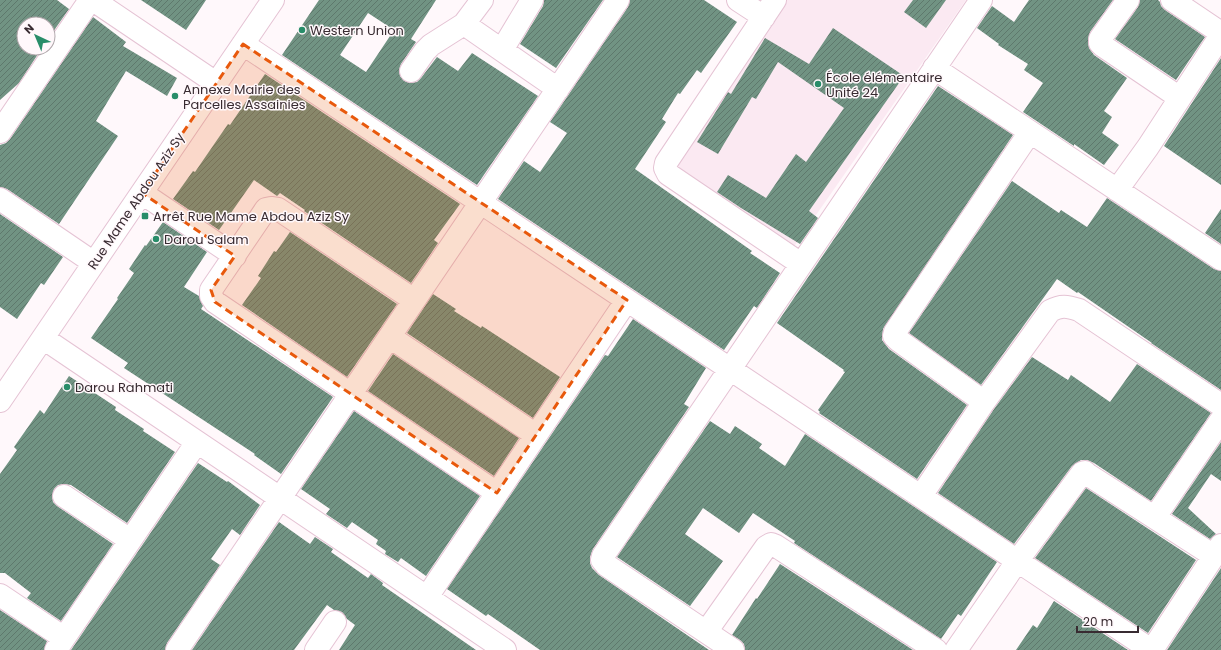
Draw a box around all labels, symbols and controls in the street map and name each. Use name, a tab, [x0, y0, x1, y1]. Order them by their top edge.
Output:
north arrow	[16, 16, 56, 56]
text: N	[21, 20, 38, 37]
place label: Western Union	[310, 21, 404, 40]
marker: Western Union	[297, 25, 307, 35]
place label: École élémentaire Unité 24	[826, 68, 942, 102]
marker: École élémentaire Unité 24	[813, 79, 823, 89]
place label: Annexe Mairie des Parcelles Assainies	[183, 80, 306, 114]
marker: Annexe Mairie des Parcelles Assainies	[170, 91, 180, 101]
street label: Rue Mame Abdou Aziz Sy	[83, 128, 189, 273]
place label: Arrêt Rue Mame Abdou Aziz Sy	[153, 207, 350, 226]
marker: Arrêt Rue Mame Abdou Aziz Sy	[140, 211, 150, 221]
place label: Darou Salam	[164, 230, 249, 249]
marker: Darou Salam	[151, 234, 161, 244]
place label: Darou Rahmati	[75, 378, 173, 397]
marker: Darou Rahmati	[62, 382, 72, 392]
scale bar	[1077, 608, 1138, 634]
text: 20 m	[1083, 613, 1113, 630]

